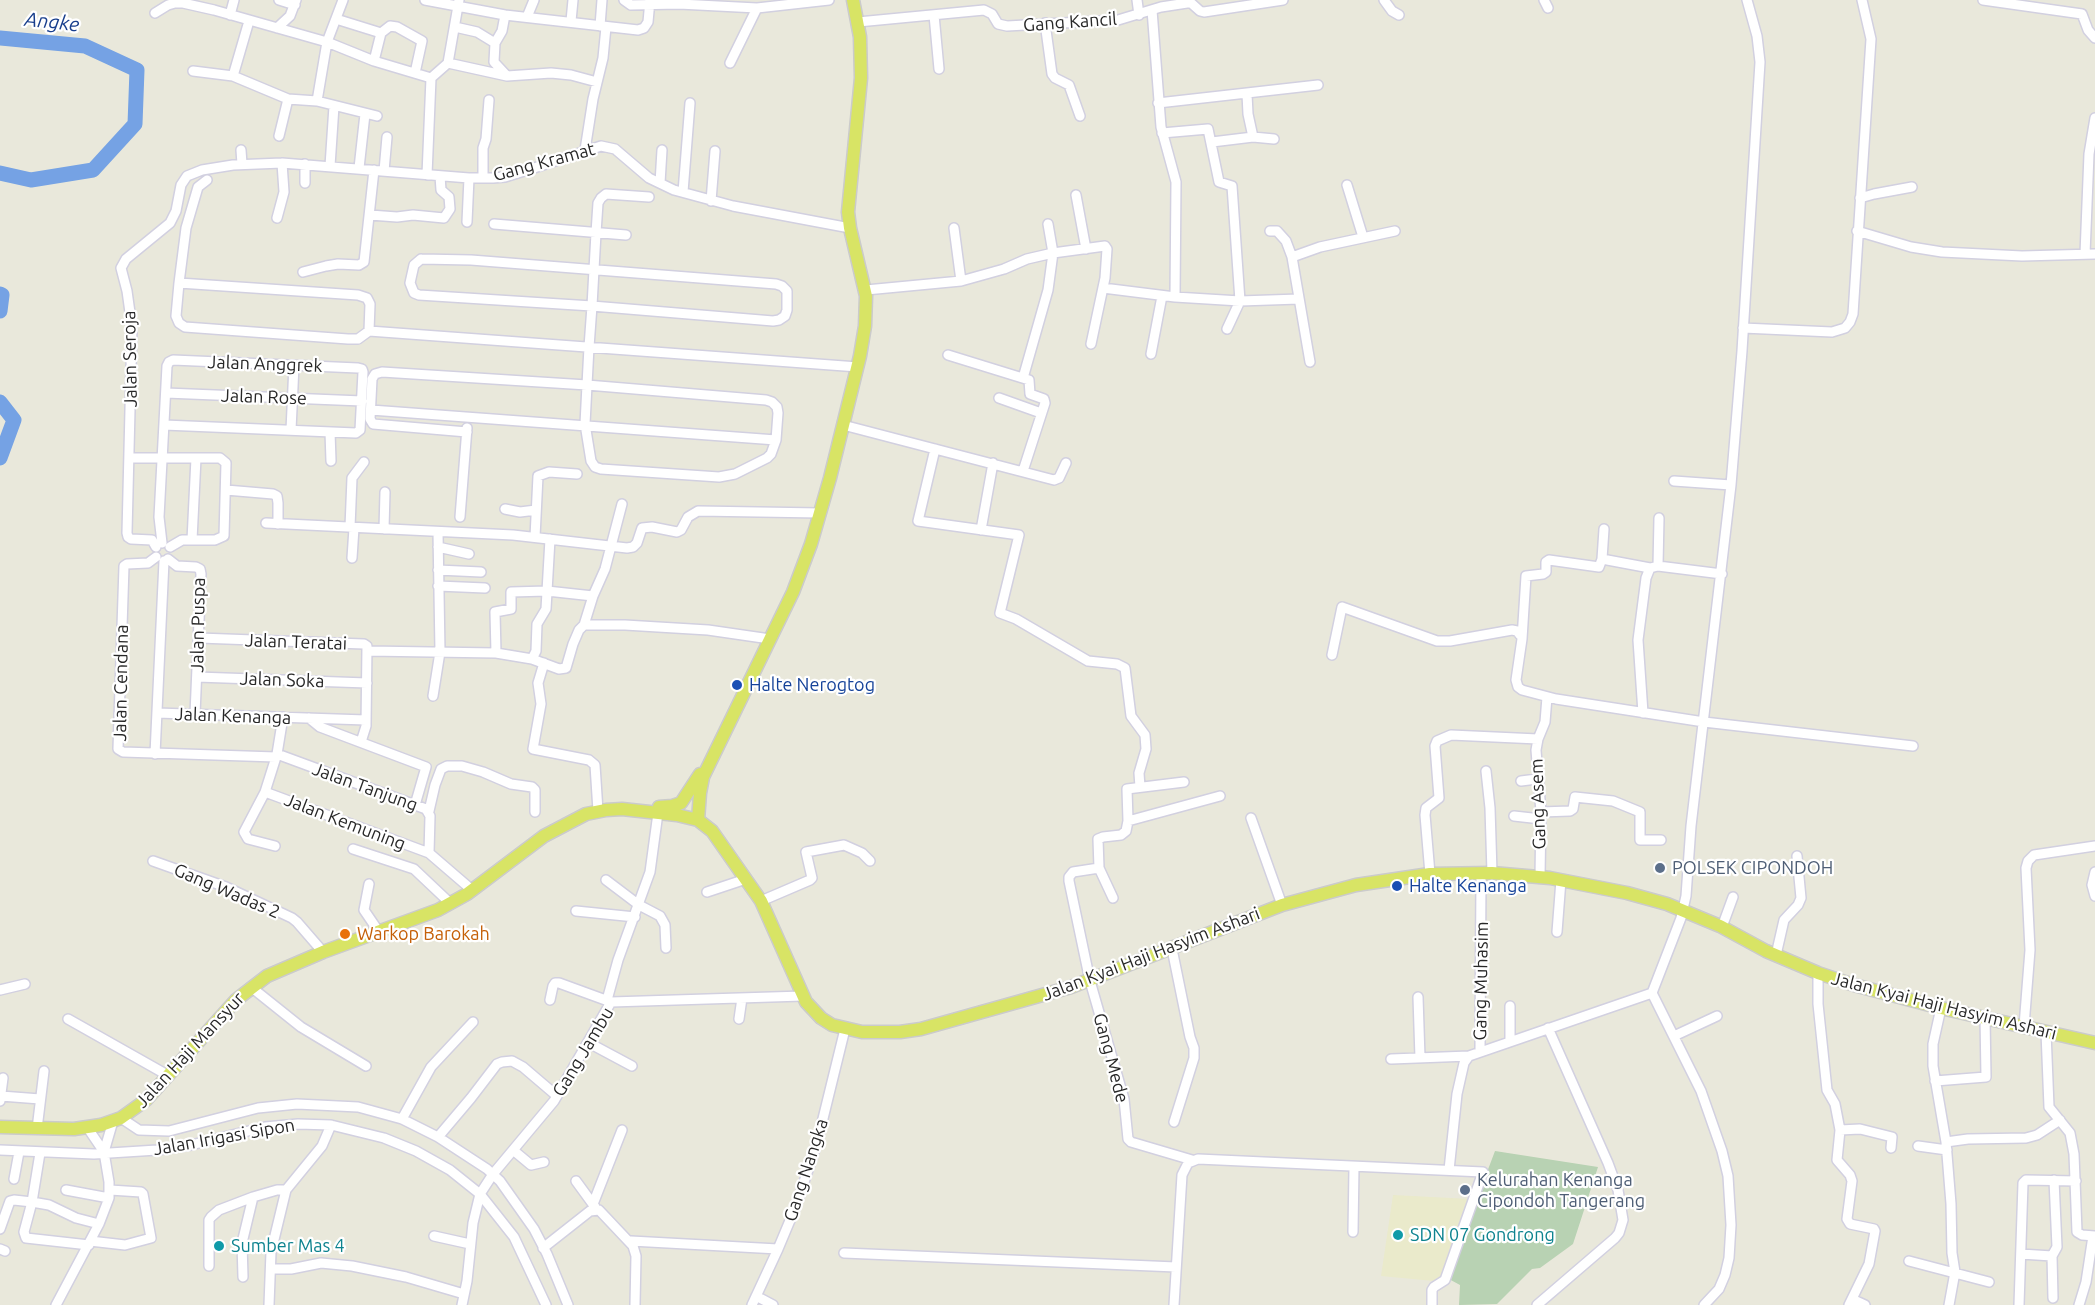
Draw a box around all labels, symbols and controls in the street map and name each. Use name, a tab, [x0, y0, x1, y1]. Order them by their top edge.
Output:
water label: Angke	[24, 7, 80, 37]
street label: Gang Kancil	[1022, 8, 1118, 36]
street label: Gang Kramat	[491, 138, 597, 186]
street label: Jalan Seroja	[118, 310, 142, 408]
street label: Jalan Anggrek	[207, 351, 323, 377]
street label: Jalan Rose	[221, 385, 307, 409]
street label: Jalan Puspa	[186, 577, 210, 673]
street label: Jalan Cendana	[109, 624, 133, 742]
street label: Jalan Teratai	[244, 629, 348, 655]
street label: Jalan Soka	[239, 668, 325, 692]
place label: Halte Nerogtog	[749, 674, 875, 696]
marker: Halte Nerogtog	[730, 678, 744, 692]
street label: Jalan Kenanga	[174, 703, 292, 729]
street label: Jalan Tanjung	[309, 758, 421, 816]
street label: Gang Asem	[1526, 758, 1550, 850]
street label: Jalan Kemuning	[281, 789, 409, 855]
place label: POLSEK CIPONDOH	[1672, 857, 1833, 879]
street label: Gang Wadas 2	[171, 859, 283, 923]
marker: POLSEK CIPONDOH	[1653, 861, 1667, 875]
place label: Halte Kenanga	[1409, 875, 1527, 897]
marker: Halte Kenanga	[1390, 879, 1404, 893]
street label: Jalan Kyai Haji Hasyim Ashari	[1039, 902, 1263, 1006]
street label: Gang Muhasim	[1469, 921, 1493, 1041]
place label: Warkop Barokah	[357, 923, 490, 945]
marker: Warkop Barokah	[338, 927, 352, 941]
street label: Jalan Kyai Haji Hasyim Ashari	[1829, 968, 2059, 1044]
street label: Jalan Haji Mansyur	[131, 988, 249, 1112]
street label: Gang Jambu	[548, 1003, 618, 1101]
street label: Gang Mede	[1089, 1011, 1133, 1105]
street label: Jalan Irigasi Sipon	[152, 1114, 296, 1160]
street label: Gang Nangka	[779, 1116, 833, 1224]
place label: Kelurahan Kenanga Cipondoh Tangerang	[1477, 1169, 1645, 1212]
marker: Kelurahan Kenanga Cipondoh Tangerang	[1458, 1183, 1472, 1197]
place label: SDN 07 Gondrong	[1410, 1224, 1555, 1246]
marker: SDN 07 Gondrong	[1391, 1228, 1405, 1242]
place label: Sumber Mas 4	[231, 1235, 345, 1257]
marker: Sumber Mas 4	[212, 1239, 226, 1253]

